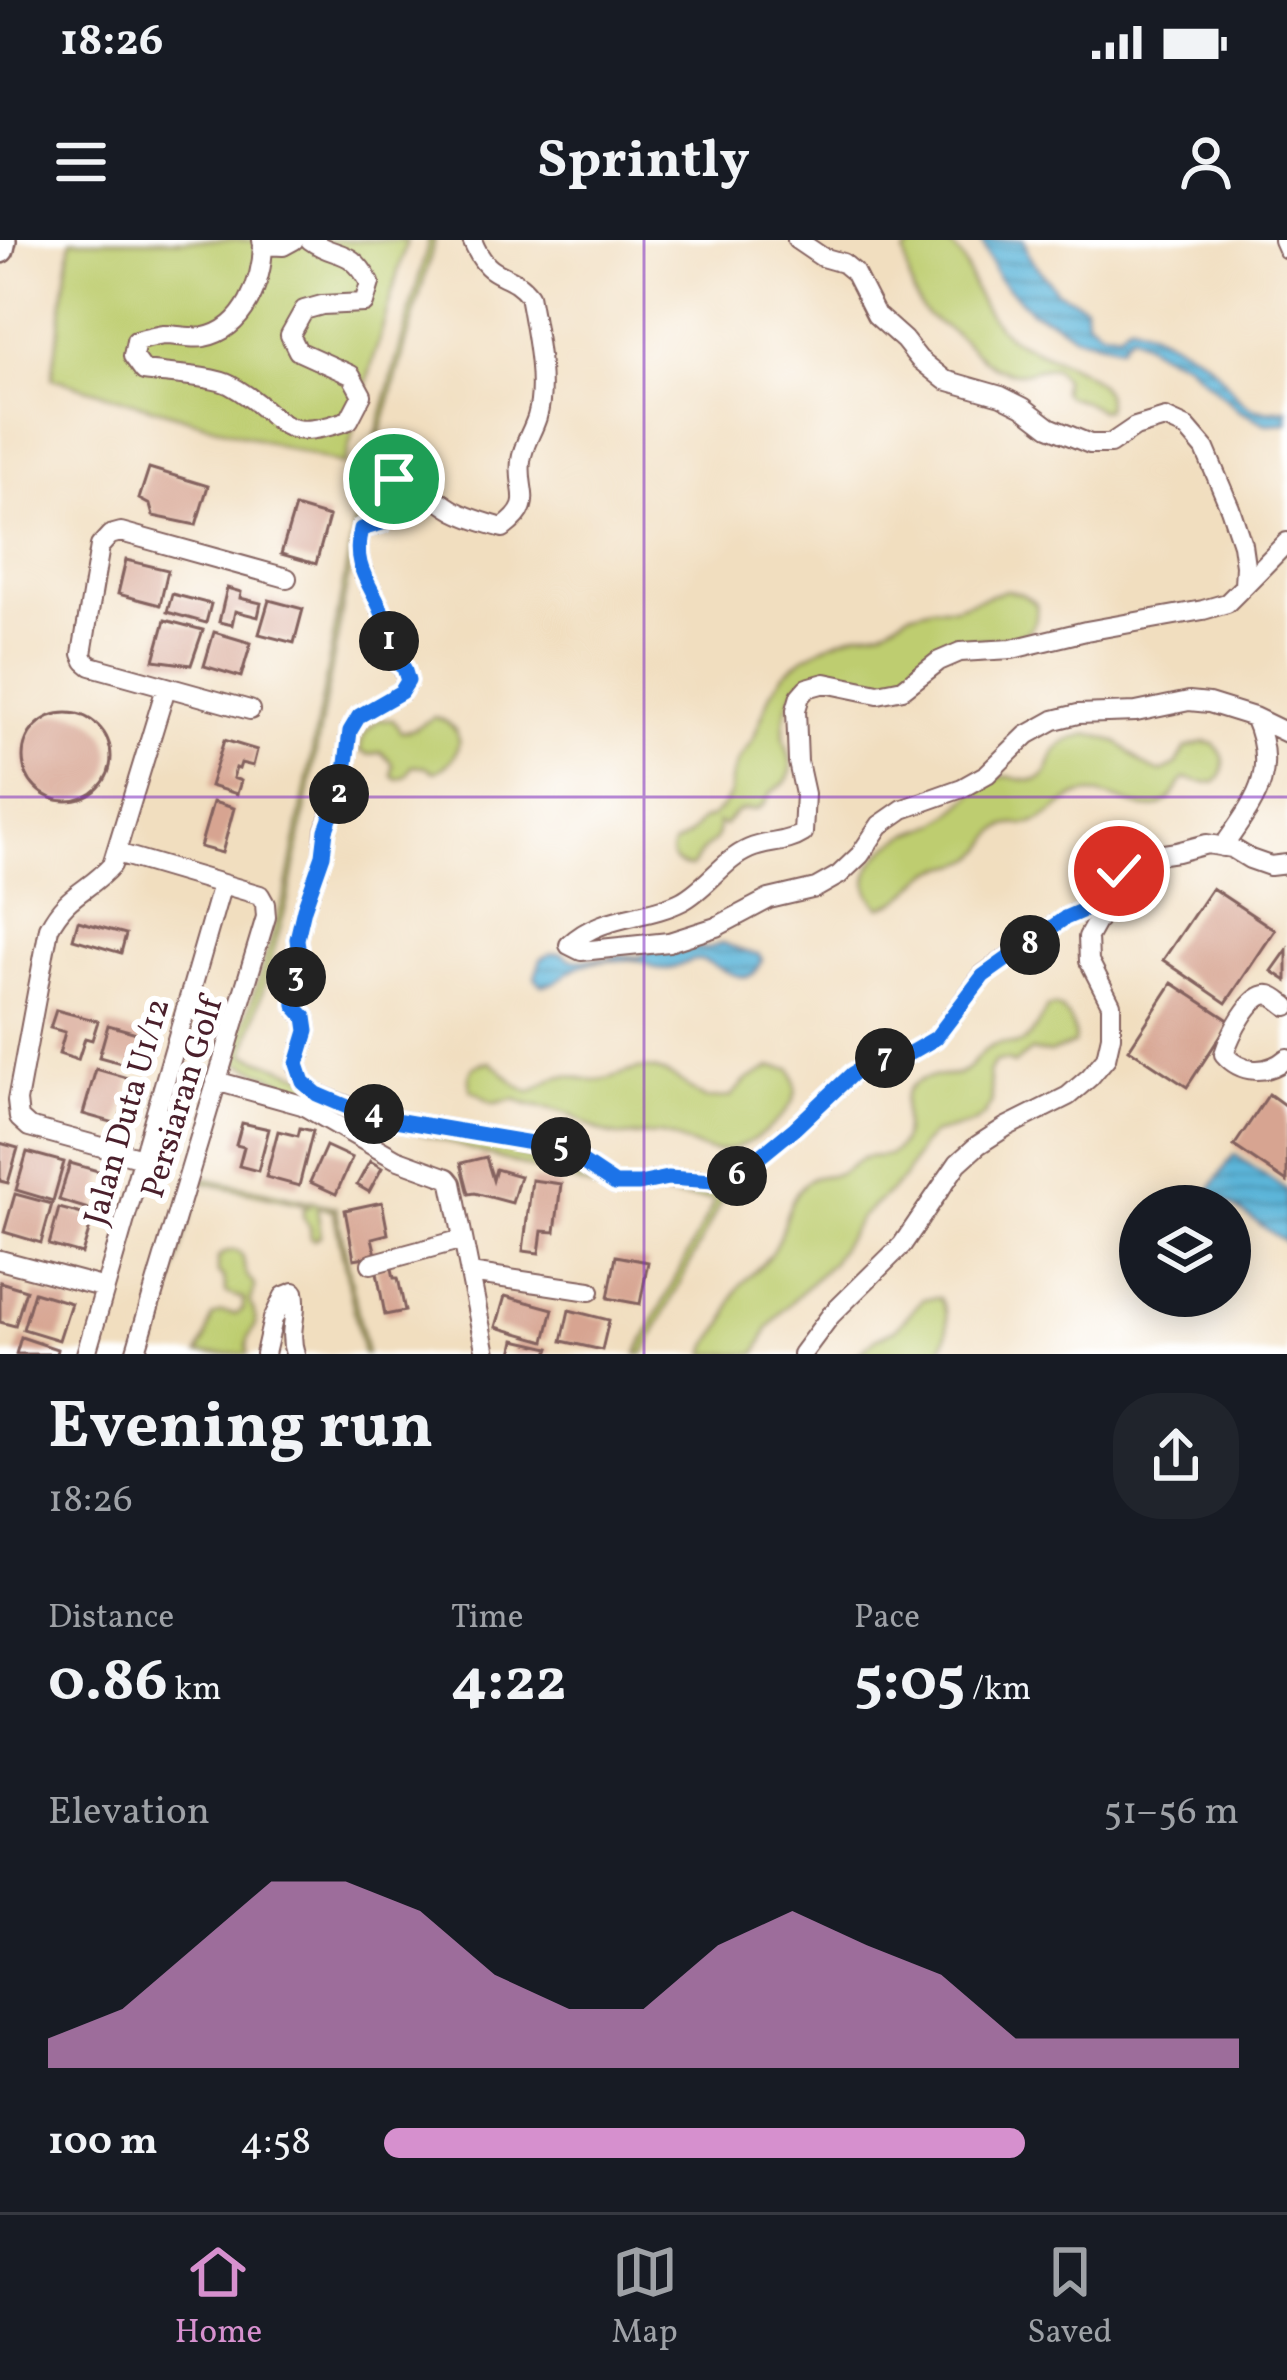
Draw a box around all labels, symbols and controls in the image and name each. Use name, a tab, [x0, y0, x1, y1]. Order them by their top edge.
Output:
text: 18:26	[60, 11, 164, 74]
text: Sprintly	[537, 125, 750, 200]
icon: menu	[48, 129, 114, 195]
icon: person	[1173, 129, 1239, 195]
pin	[343, 428, 445, 530]
icon: arrive	[361, 446, 427, 512]
pin: 1	[359, 611, 419, 671]
text: 1	[382, 618, 396, 664]
pin: 2	[309, 764, 369, 824]
text: 2	[330, 771, 348, 817]
pin	[1068, 820, 1170, 922]
icon: check	[1086, 838, 1152, 904]
pin: 8	[1000, 915, 1060, 975]
text: 8	[1021, 922, 1039, 968]
pin: 3	[266, 947, 326, 1007]
text: 3	[288, 954, 304, 1000]
street label: Persiaran Golf	[131, 990, 237, 1204]
street label: Jalan Duta U1/12	[75, 993, 183, 1231]
pin: 7	[855, 1028, 915, 1088]
text: 7	[877, 1035, 893, 1081]
pin: 4	[344, 1084, 404, 1144]
text: 4	[364, 1091, 384, 1137]
pin: 5	[531, 1117, 591, 1177]
text: 5	[553, 1124, 569, 1170]
pin: 6	[707, 1146, 767, 1206]
text: 6	[728, 1153, 746, 1199]
map controls	[1119, 1185, 1251, 1317]
button: layers	[1119, 1185, 1251, 1317]
text: Evening run	[48, 1383, 434, 1475]
button: share	[1113, 1393, 1239, 1519]
text: 18:26	[48, 1474, 133, 1528]
text: Distance	[48, 1596, 174, 1642]
text: Time	[451, 1596, 523, 1642]
text: Pace	[854, 1596, 920, 1642]
text: 0.86	[48, 1642, 168, 1725]
text: 4:22	[451, 1642, 567, 1725]
text: 5:05	[854, 1642, 965, 1725]
text: km	[168, 1668, 221, 1714]
text: /km	[965, 1668, 1031, 1714]
text: Elevation	[48, 1786, 210, 1840]
text: 51–56 m	[1103, 1786, 1239, 1840]
text: 100 m	[48, 2116, 158, 2170]
text: 4:58	[240, 2116, 311, 2170]
tab: Home	[175, 2239, 262, 2357]
tab: Map	[612, 2239, 678, 2357]
tab: Saved	[1027, 2239, 1112, 2357]

